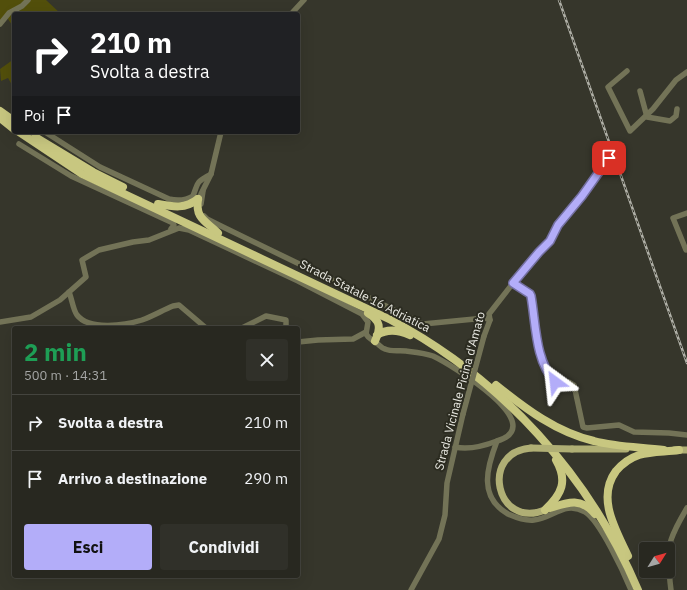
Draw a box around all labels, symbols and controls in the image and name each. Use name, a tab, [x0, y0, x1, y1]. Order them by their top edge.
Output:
text: 210 m	[90, 24, 172, 61]
icon: right	[24, 28, 76, 80]
text: Svolta a destra	[90, 60, 210, 83]
icon: arrive	[53, 104, 75, 126]
text: Poi	[24, 106, 45, 125]
pin	[592, 141, 626, 175]
icon: arrive	[598, 147, 620, 169]
street label: Strada Statale 16 Adriatica	[297, 256, 433, 335]
street label: Strada Vicinale Picina d'Amato	[431, 310, 488, 472]
text: 2 min	[24, 336, 87, 368]
button: close	[246, 339, 288, 381]
position arrow	[534, 361, 576, 403]
text: 500 m · 14:31	[24, 367, 107, 384]
icon: right	[24, 412, 46, 434]
text: Svolta a destra	[58, 413, 163, 432]
text: 210 m	[244, 413, 288, 432]
icon: arrive	[24, 468, 46, 490]
text: Arrivo a destinazione	[58, 469, 207, 488]
text: 290 m	[244, 469, 288, 488]
button: Esci	[24, 524, 152, 570]
button: Condividi	[160, 524, 288, 570]
north arrow	[639, 542, 675, 578]
map controls	[639, 542, 675, 578]

